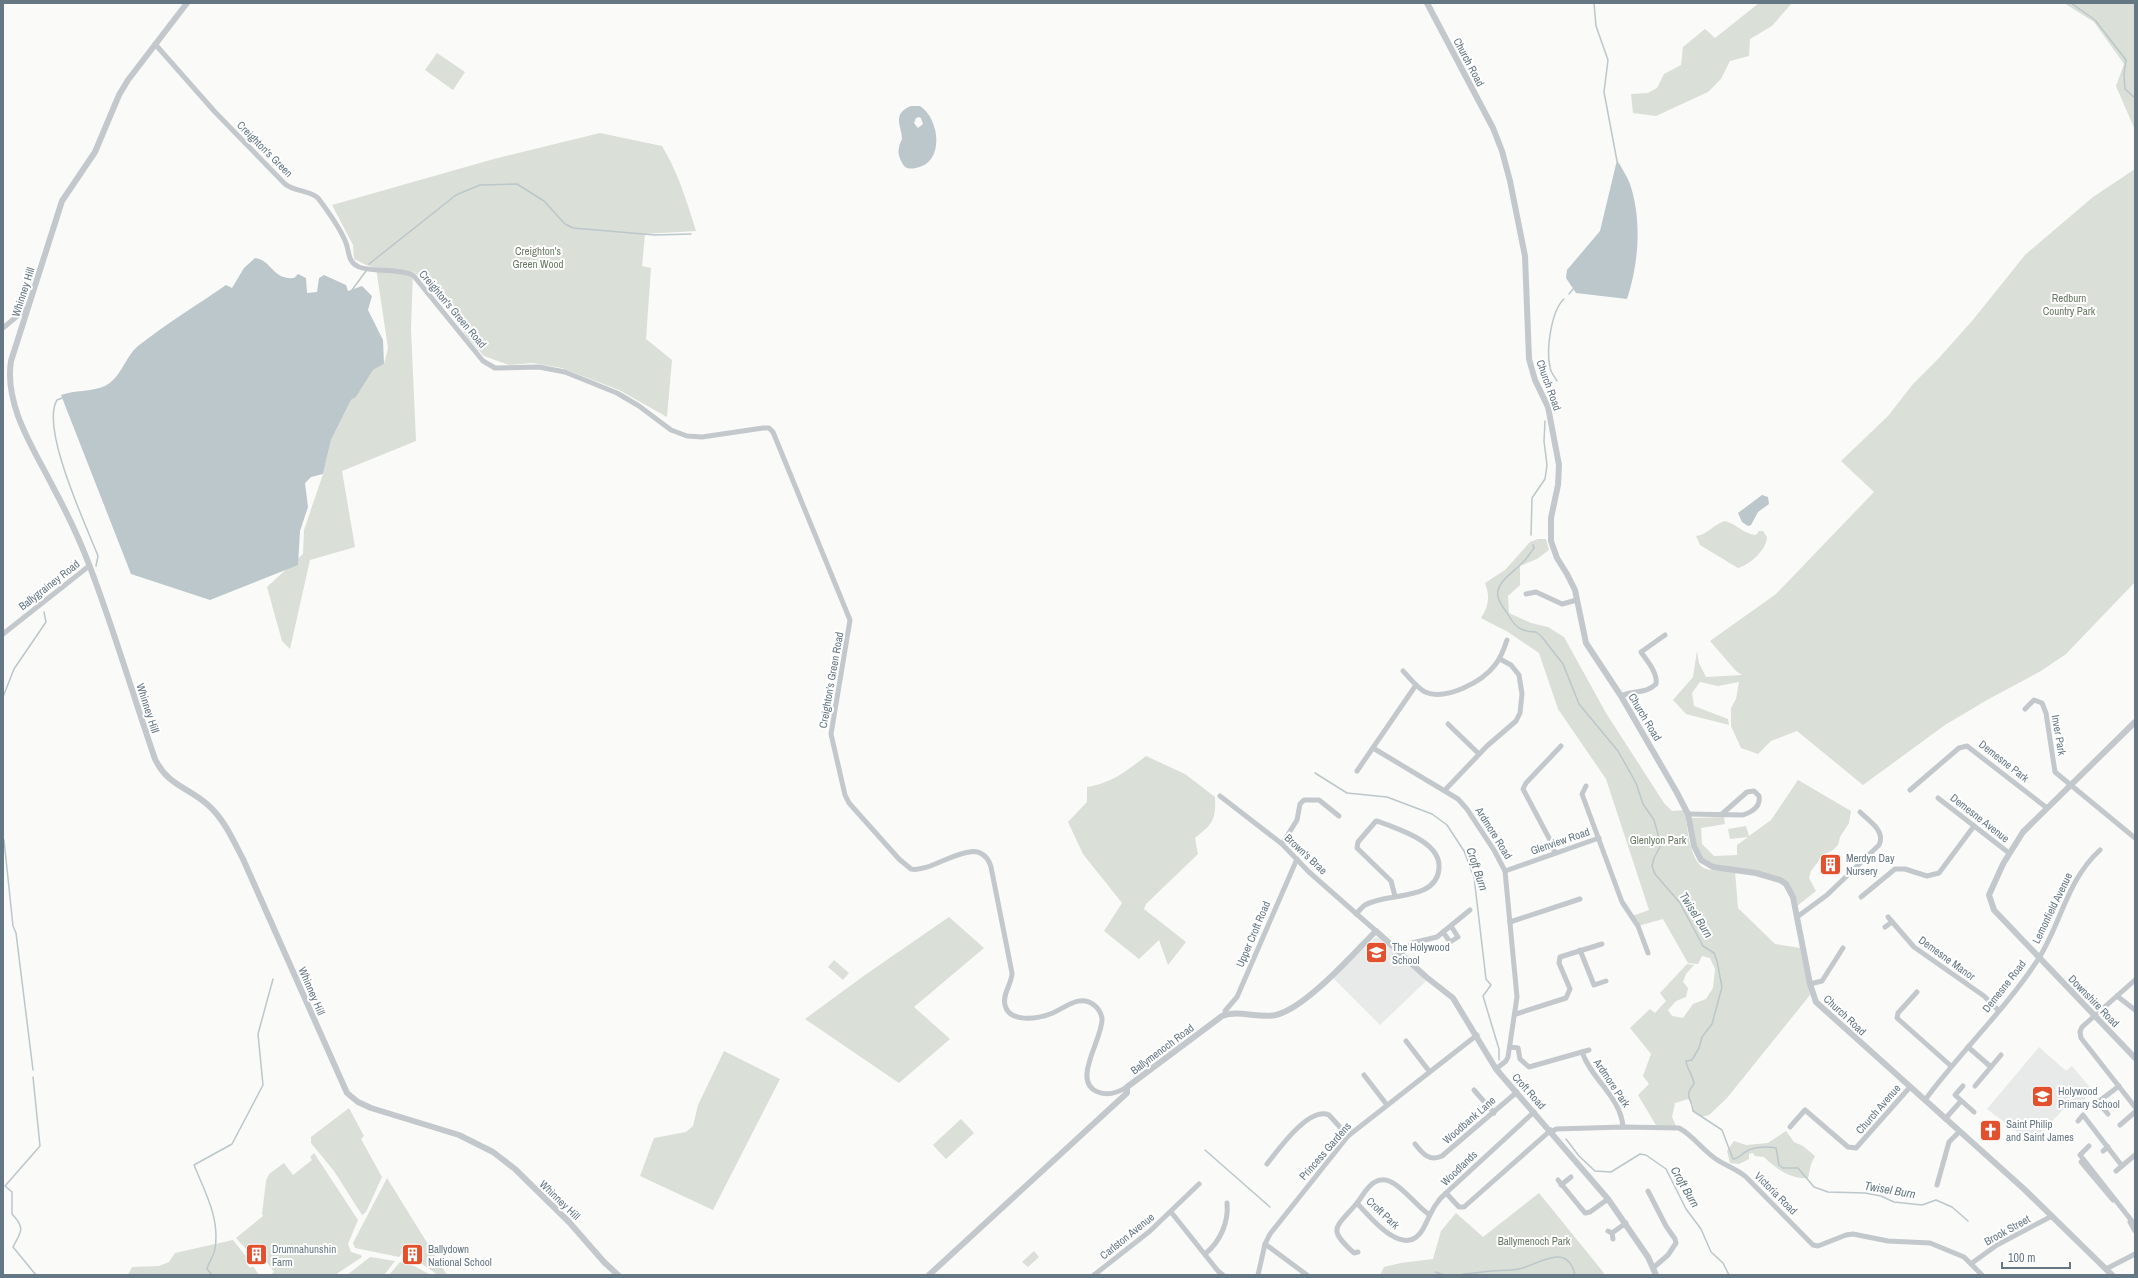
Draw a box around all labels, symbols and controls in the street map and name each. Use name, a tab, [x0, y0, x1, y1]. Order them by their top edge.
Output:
street label: Church Road	[1450, 35, 1488, 89]
street label: Creighton's Green	[234, 118, 296, 180]
park label: Creighton's Green Wood	[513, 244, 564, 271]
street label: Whinney Hill	[8, 266, 38, 318]
street label: Creighton's Green Road	[416, 267, 490, 351]
park label: Redburn Country Park	[2043, 291, 2096, 318]
street label: Church Road	[1533, 358, 1565, 412]
street label: Ballygrainey Road	[16, 557, 82, 613]
street label: Creighton's Green Road	[816, 631, 846, 729]
street label: Whinney Hill	[133, 682, 163, 734]
street label: Church Road	[1625, 691, 1665, 743]
street label: Inver Park	[2049, 714, 2070, 757]
street label: Demesne Park	[1976, 737, 2032, 785]
street label: Demesne Avenue	[1948, 791, 2012, 845]
street label: Ardmore Road	[1472, 804, 1515, 862]
street label: Glenview Road	[1529, 824, 1591, 858]
street label: Brown's Brae	[1282, 831, 1330, 877]
park label: Glenlyon Park	[1630, 833, 1687, 847]
water label: Croft Burn	[1462, 845, 1492, 893]
building icon: Merdyn Day Nursery	[1818, 851, 1844, 877]
place label: Merdyn Day Nursery	[1846, 851, 1895, 878]
street label: Lemonfield Avenue	[2029, 870, 2075, 946]
water label: Twisel Burn	[1676, 889, 1716, 941]
street label: Upper Croft Road	[1233, 899, 1273, 969]
street label: Demesne Manor	[1916, 933, 1978, 983]
school or university icon: The Holywood School	[1364, 940, 1390, 966]
place label: The Holywood School	[1392, 940, 1450, 967]
street label: Demesne Road	[1979, 957, 2029, 1015]
street label: Whinney Hill	[296, 965, 328, 1017]
street label: Downshire Road	[2066, 972, 2122, 1030]
street label: Church Road	[1821, 992, 1869, 1038]
street label: Ballymenoch Road	[1128, 1021, 1196, 1077]
street label: Ardmore Park	[1590, 1055, 1634, 1110]
street label: Croft Road	[1509, 1070, 1549, 1112]
street label: Church Avenue	[1853, 1081, 1903, 1137]
school or university icon: Holywood Primary School	[2030, 1084, 2056, 1110]
place label: Holywood Primary School	[2058, 1084, 2120, 1111]
street label: Woodbank Lane	[1440, 1093, 1498, 1147]
church icon: Saint Philip and Saint James	[1978, 1117, 2004, 1143]
place label: Saint Philip and Saint James	[2006, 1117, 2074, 1144]
street label: Princess Gardens	[1296, 1119, 1354, 1183]
street label: Woodlands	[1438, 1147, 1480, 1189]
water label: Croft Burn	[1667, 1164, 1703, 1210]
street label: Victoria Road	[1752, 1169, 1800, 1217]
street label: Whinney Hill	[537, 1177, 583, 1223]
water label: Twisel Burn	[1863, 1178, 1917, 1202]
street label: Croft Park	[1363, 1194, 1403, 1232]
street label: Carlston Avenue	[1097, 1210, 1157, 1262]
street label: Brook Street	[1982, 1211, 2033, 1248]
park label: Ballymenoch Park	[1498, 1234, 1571, 1248]
building icon: Drumnahunshin Farm	[244, 1242, 270, 1268]
place label: Drumnahunshin Farm	[272, 1242, 336, 1269]
building icon: Ballydown National School	[399, 1242, 425, 1268]
place label: Ballydown National School	[428, 1242, 492, 1269]
scale bar	[2002, 1244, 2070, 1270]
text: 100 m	[2008, 1250, 2035, 1266]

